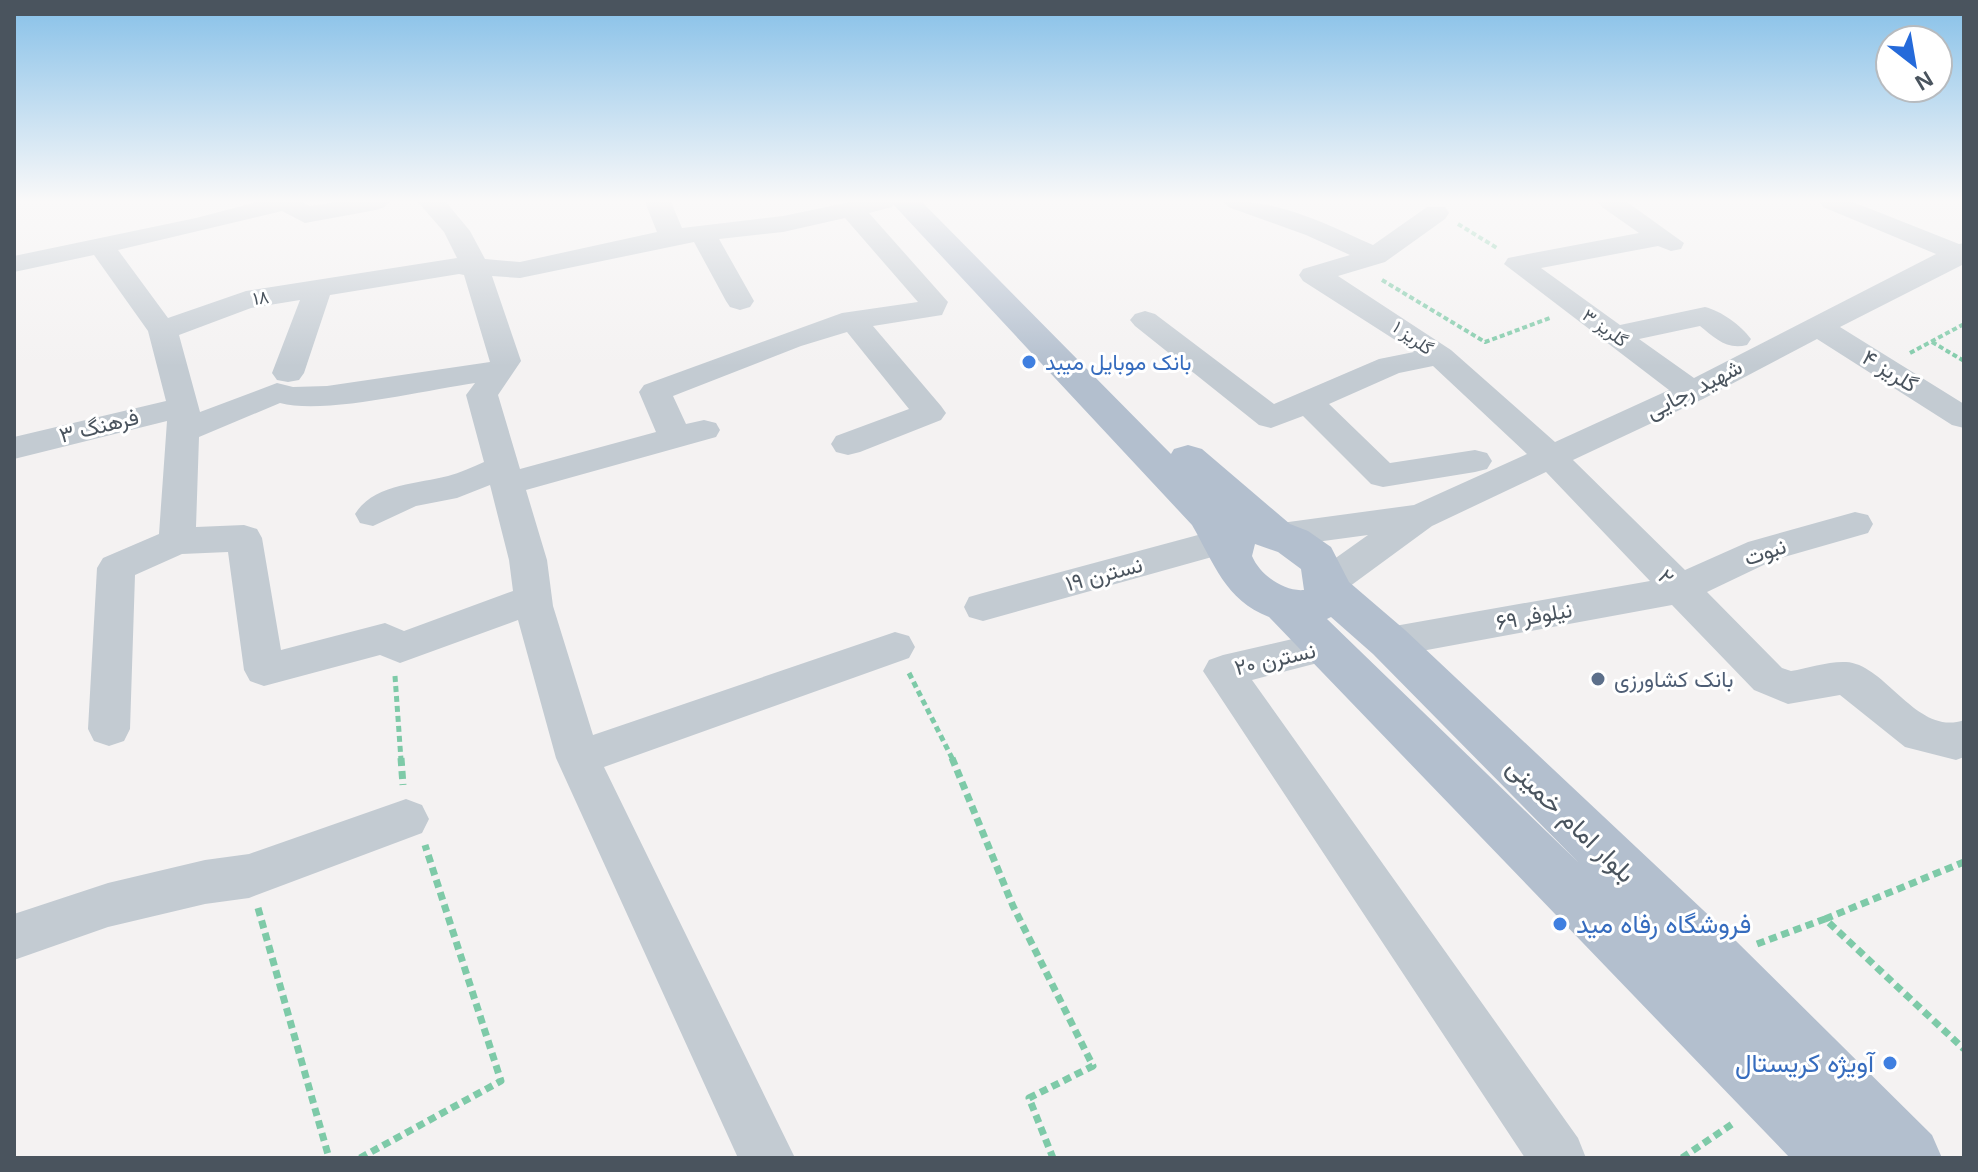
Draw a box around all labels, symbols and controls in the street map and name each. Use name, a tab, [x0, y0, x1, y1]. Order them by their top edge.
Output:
north arrow	[1874, 24, 1954, 104]
text: N	[1911, 66, 1937, 96]
street label: ۱۸	[252, 287, 270, 309]
street label: گلریز ۳	[1578, 305, 1631, 352]
street label: گلریز ۱	[1389, 317, 1437, 360]
street label: گلریز ۴	[1857, 344, 1922, 398]
place label: بانک موبایل میبد	[1045, 350, 1192, 376]
marker: بانک موبایل میبد	[1020, 353, 1038, 371]
street label: شهید رجایی	[1642, 354, 1747, 425]
street label: فرهنگ ۳	[57, 404, 142, 449]
street label: نبوت	[1741, 533, 1790, 572]
street label: نسترن ۱۹	[1063, 552, 1145, 597]
street label: ۲	[1653, 564, 1679, 590]
street label: نیلوفر ۶۹	[1494, 597, 1574, 636]
street label: نسترن ۲۰	[1232, 638, 1318, 681]
place label: بانک کشاورزی	[1614, 667, 1733, 693]
marker: بانک کشاورزی	[1589, 670, 1607, 688]
street label: بلوار امام خمینی	[1499, 751, 1641, 890]
place label: فروشگاه رفاه مید	[1576, 909, 1751, 940]
marker: فروشگاه رفاه مید	[1551, 915, 1569, 933]
place label: آویژه کریستال	[1735, 1048, 1876, 1079]
marker: آویژه کریستال	[1881, 1054, 1899, 1072]

